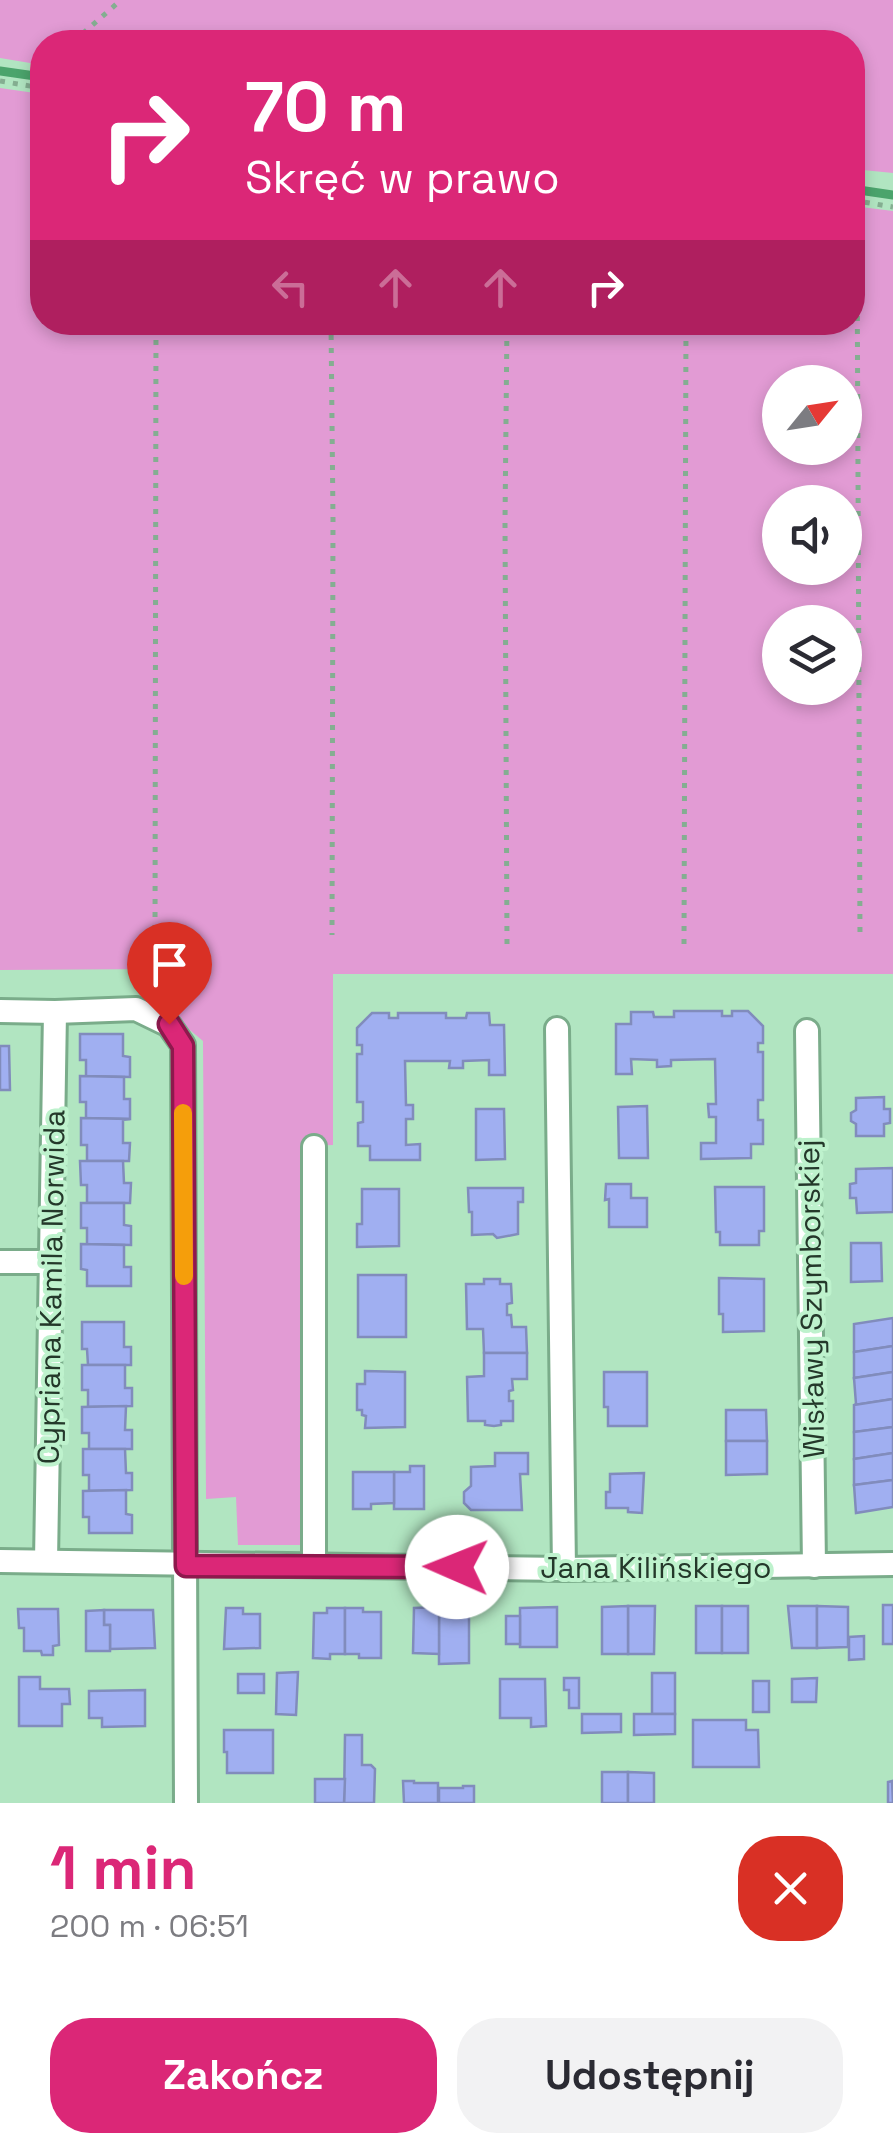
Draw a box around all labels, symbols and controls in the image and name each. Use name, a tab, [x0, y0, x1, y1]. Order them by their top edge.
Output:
text: 70 m	[245, 62, 406, 151]
icon: right	[80, 70, 210, 200]
text: Skręć w prawo	[245, 149, 560, 206]
icon: left	[263, 260, 318, 315]
icon: ahead	[368, 260, 423, 315]
icon: ahead	[473, 260, 528, 315]
icon: right	[578, 260, 633, 315]
north arrow	[762, 365, 862, 465]
map controls	[762, 365, 862, 705]
button: sound	[762, 485, 862, 585]
button: layers	[762, 605, 862, 705]
pin	[127, 922, 212, 1025]
icon: arrive	[142, 937, 197, 992]
street label: Cypriana Kamila Norwida	[28, 1109, 74, 1465]
street label: Wisławy Szymborskiej	[789, 1139, 833, 1459]
position arrow	[405, 1515, 509, 1619]
street label: Jana Kilińskiego	[540, 1548, 772, 1587]
text: 1 min	[50, 1830, 197, 1907]
button: close	[738, 1836, 843, 1941]
text: 200 m · 06:51	[50, 1906, 249, 1946]
button: Zakończ	[50, 2018, 437, 2133]
button: Udostępnij	[457, 2018, 843, 2133]

